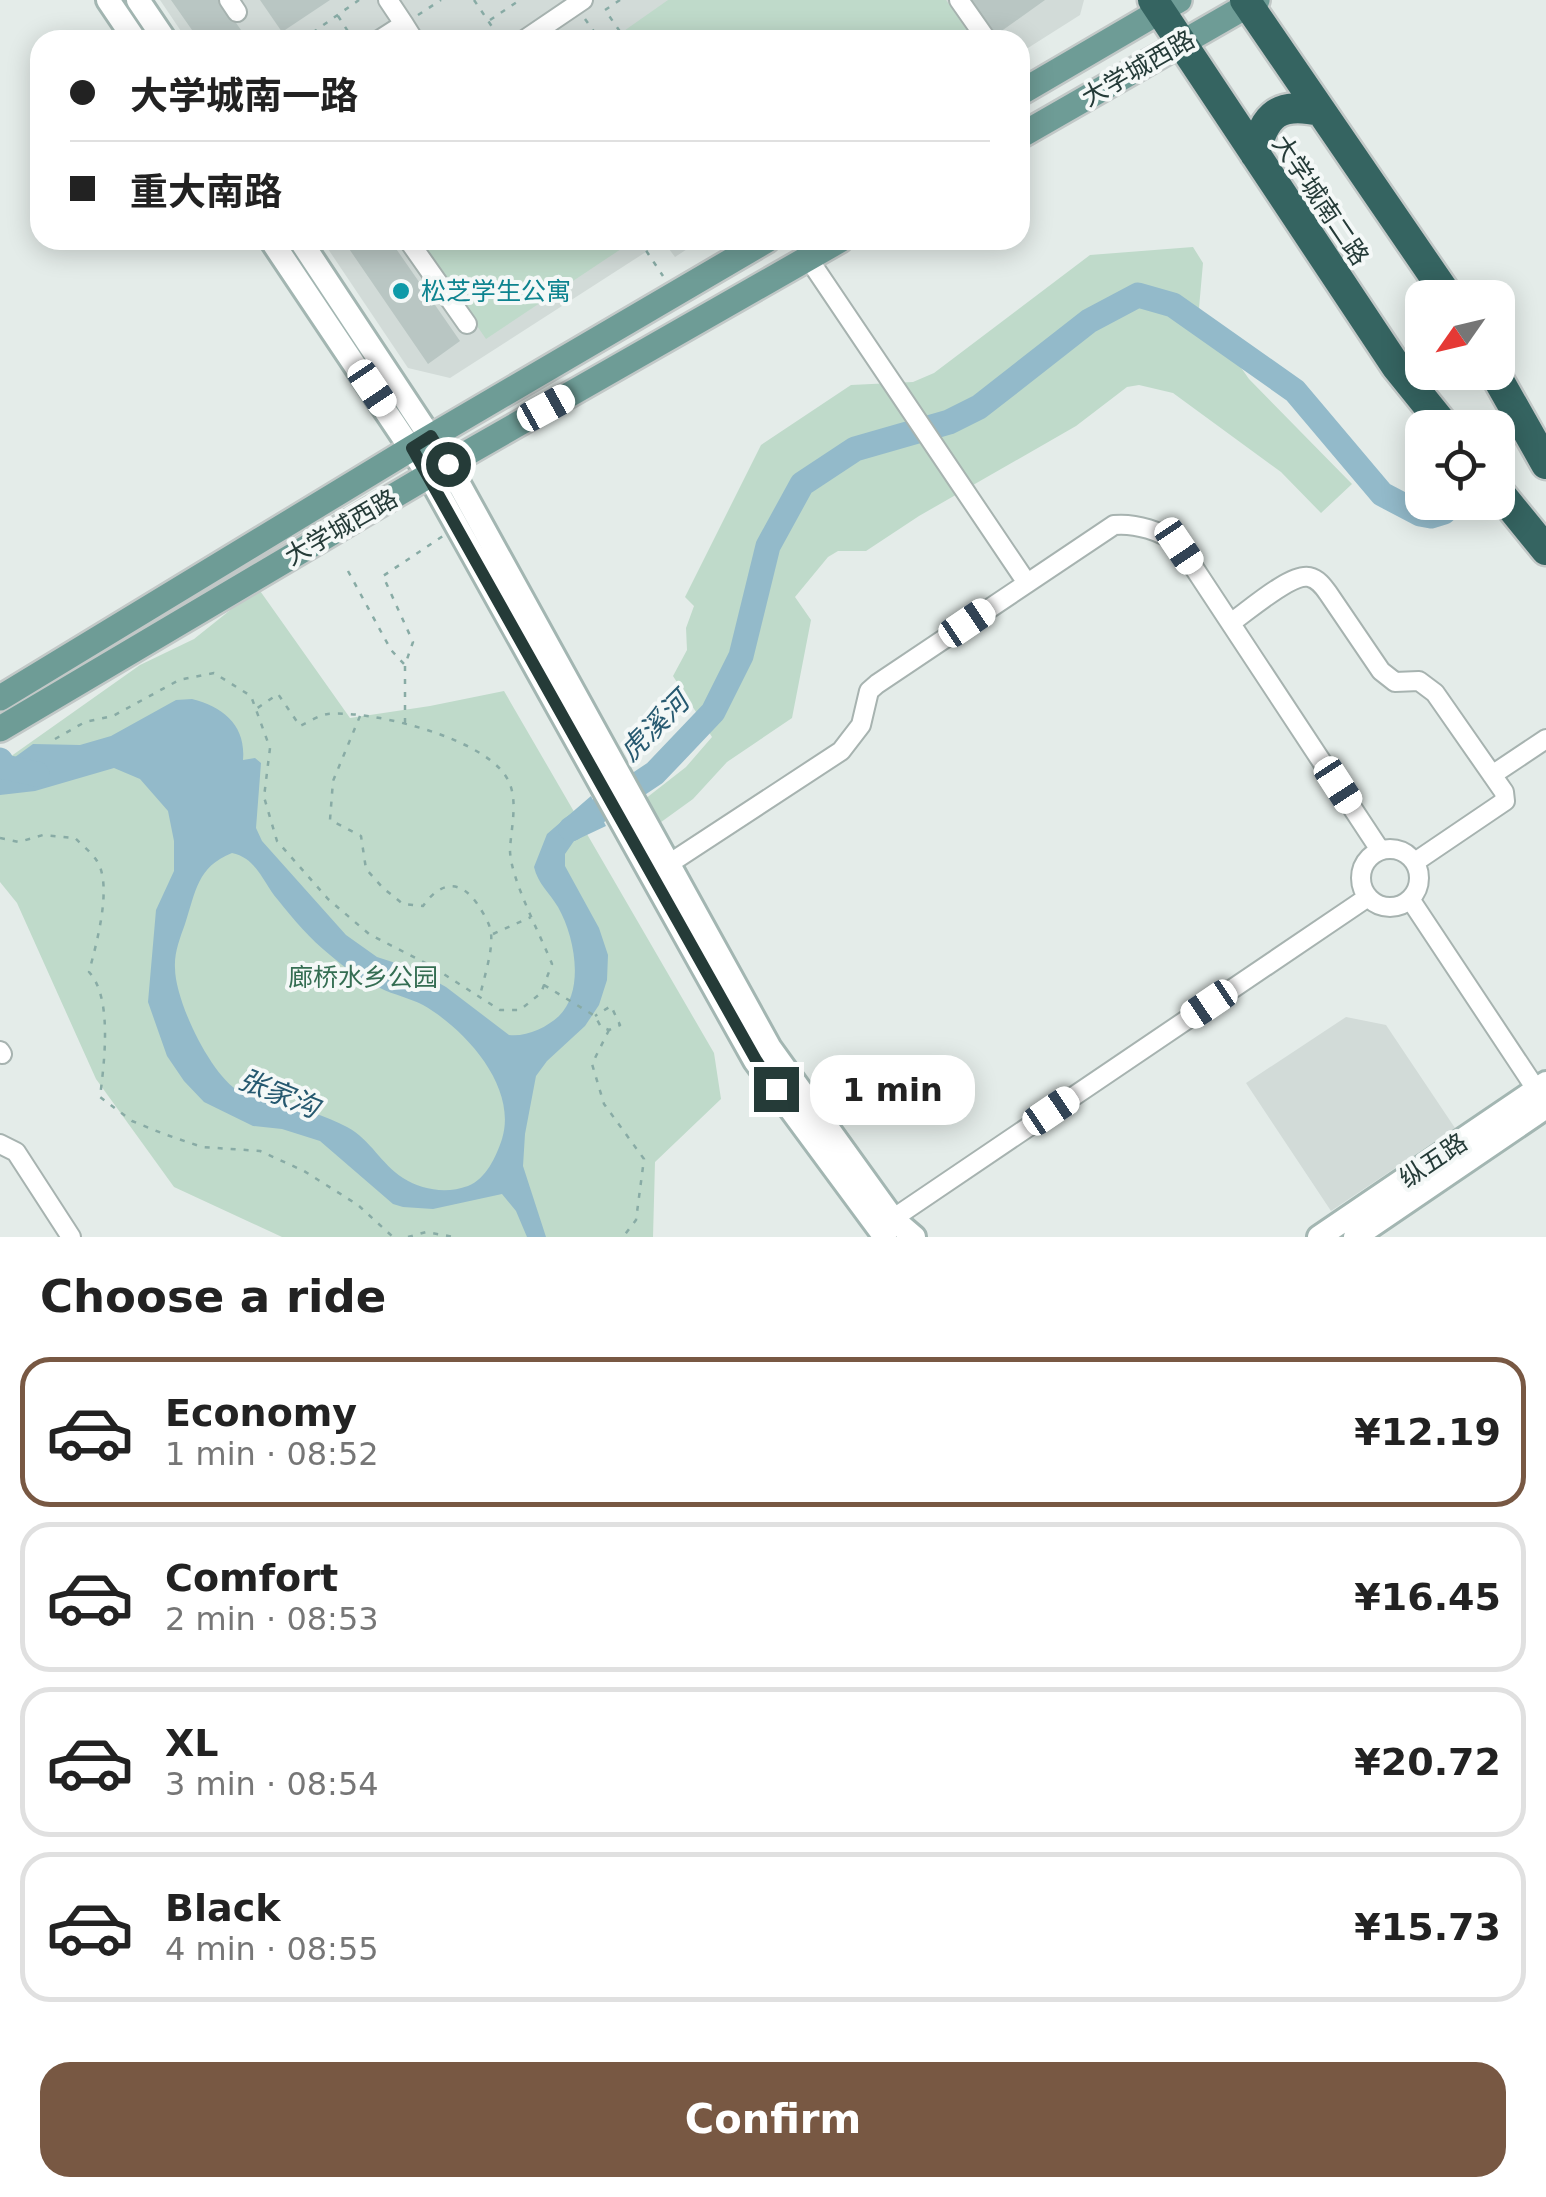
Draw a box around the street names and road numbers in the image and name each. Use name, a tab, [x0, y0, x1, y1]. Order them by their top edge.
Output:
street label: 大学城西路	[1077, 25, 1200, 112]
street label: 大学城南二路	[1267, 130, 1375, 271]
street label: 大学城西路	[280, 484, 403, 571]
street label: 纵五路	[1394, 1127, 1472, 1193]

